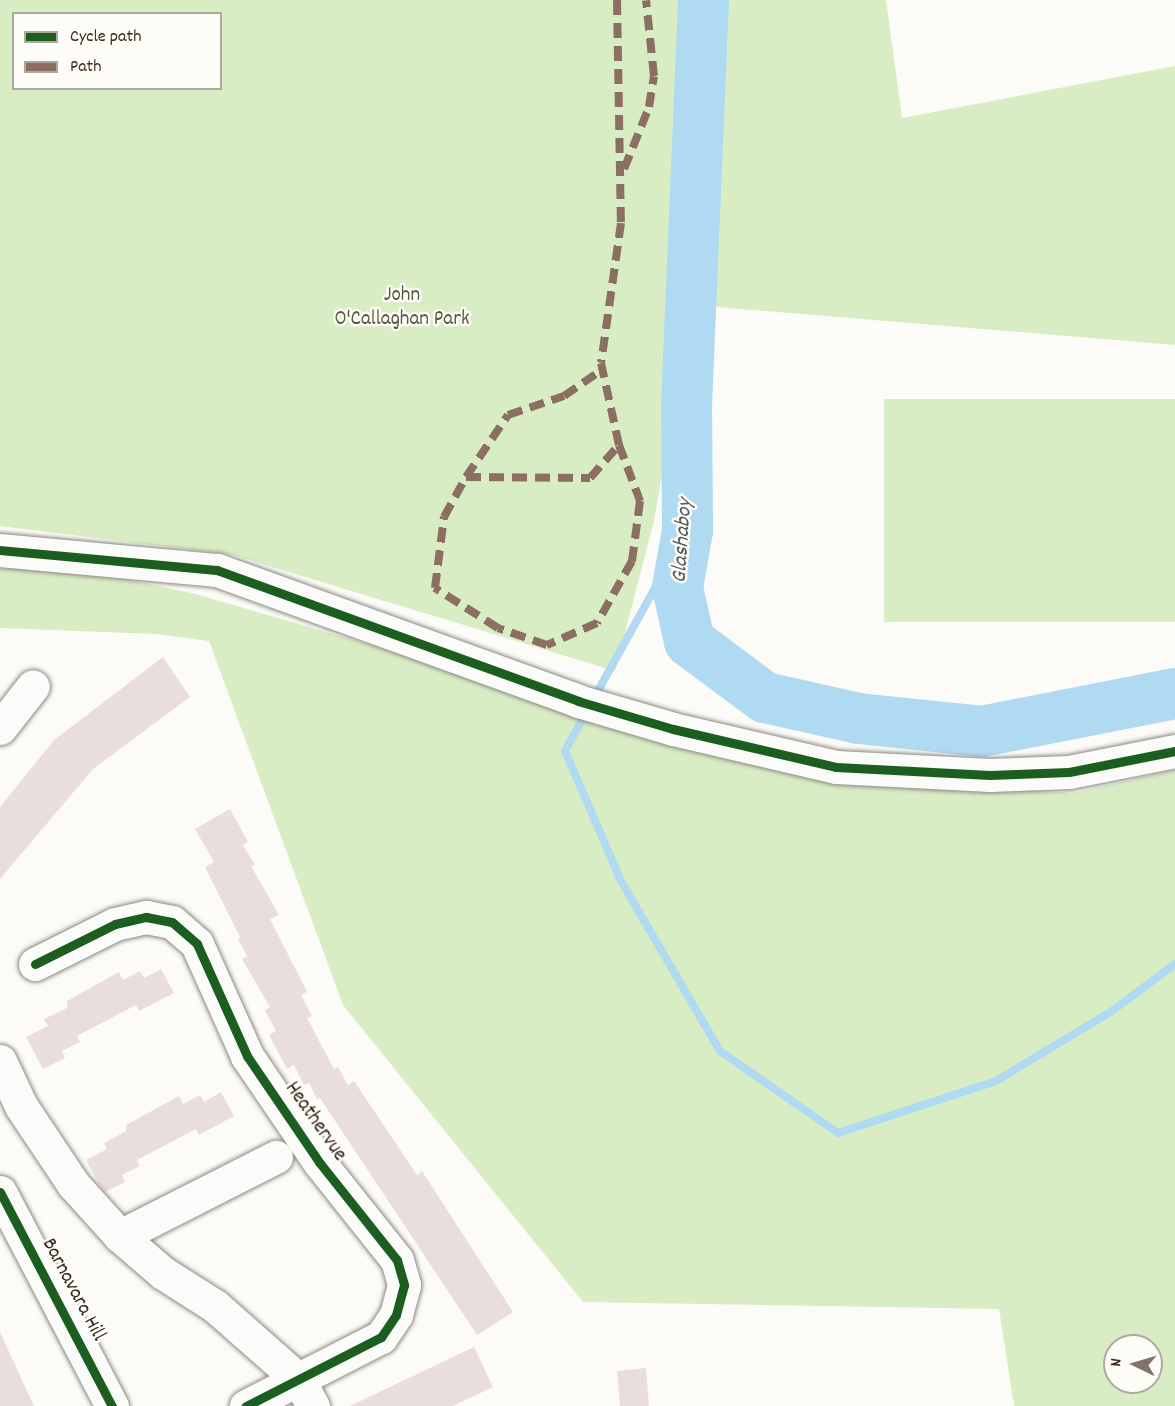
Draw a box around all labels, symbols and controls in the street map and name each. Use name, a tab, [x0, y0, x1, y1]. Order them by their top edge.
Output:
legend	[12, 12, 222, 90]
text: Cycle path	[70, 25, 141, 50]
text: Path	[70, 55, 102, 80]
park label: John O'Callaghan Park	[334, 283, 470, 333]
water label: Glashaboy	[667, 498, 699, 584]
street label: Heathervue	[278, 1077, 352, 1167]
street label: Barnavara Hill	[35, 1234, 111, 1346]
north arrow	[1103, 1334, 1163, 1394]
text: N	[1105, 1358, 1128, 1368]

